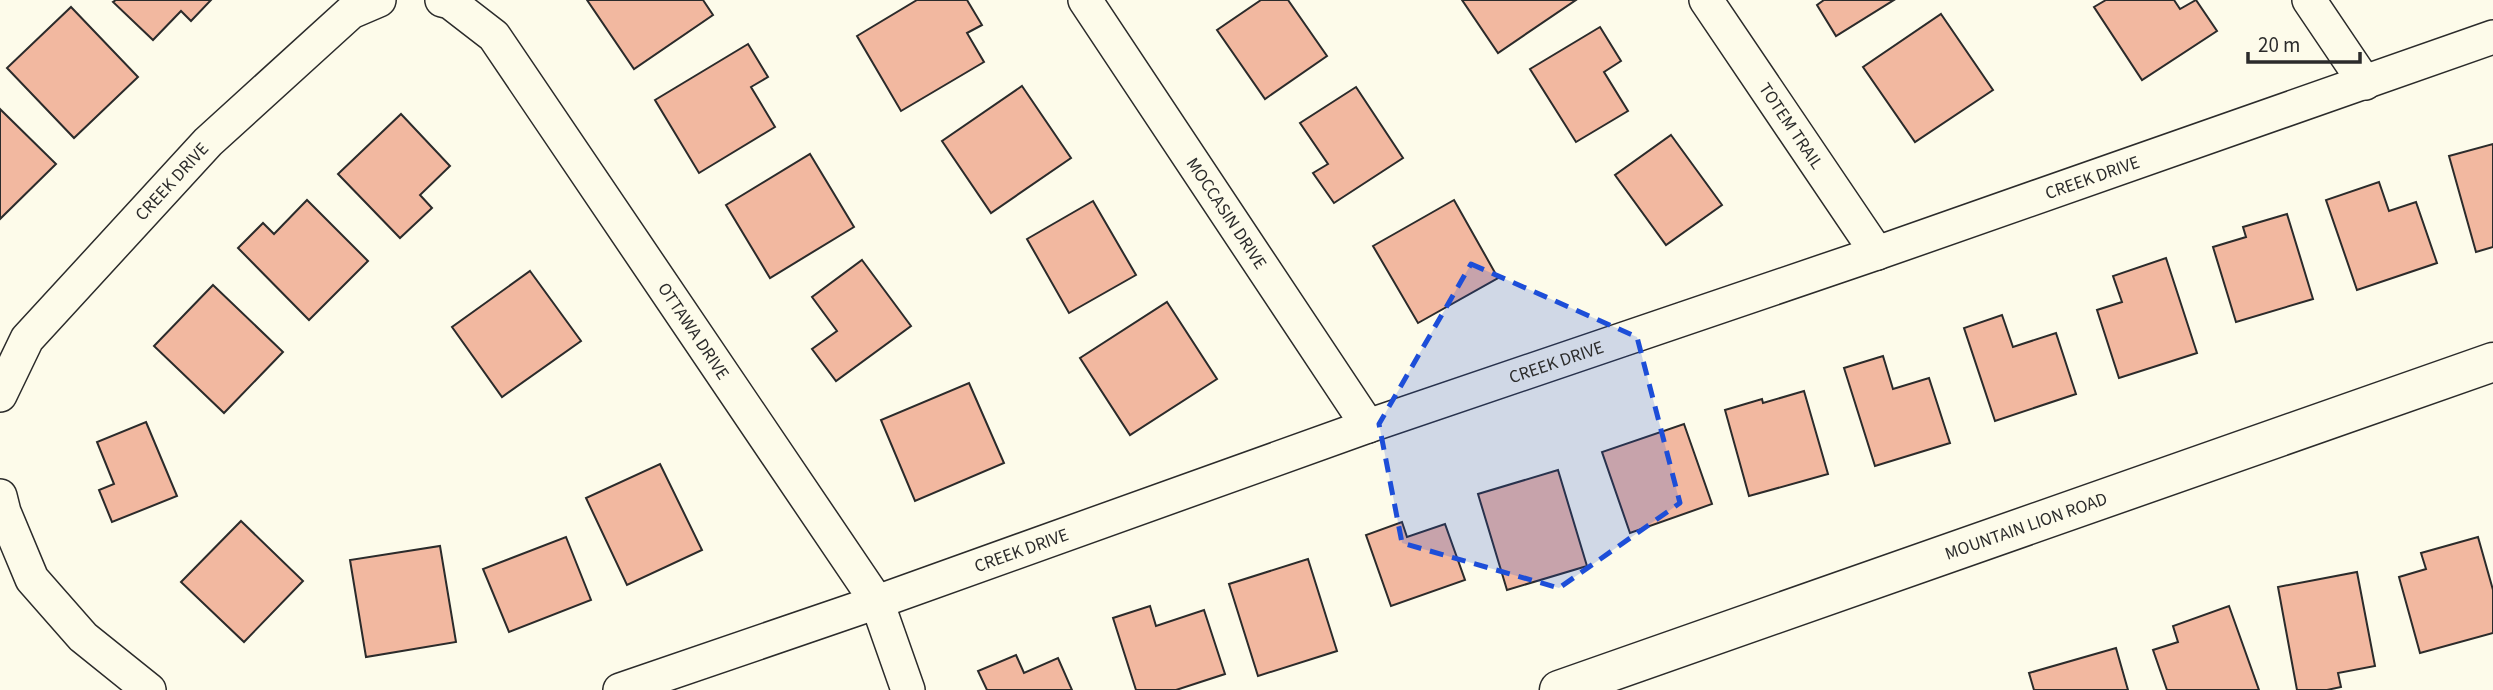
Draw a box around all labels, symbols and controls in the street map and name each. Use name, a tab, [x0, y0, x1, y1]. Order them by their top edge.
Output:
scale bar	[2248, 21, 2360, 65]
text: 20 m	[2258, 30, 2300, 60]
street label: TOTEM TRAIL	[1753, 78, 1830, 174]
street label: CREEK DRIVE	[129, 137, 214, 226]
street label: CREEK DRIVE	[2042, 149, 2143, 206]
street label: MOCCASIN DRIVE	[1180, 152, 1273, 274]
street label: OTTAWA DRIVE	[652, 277, 735, 384]
street label: CREEK DRIVE	[1506, 334, 1607, 390]
street label: MOUNTAIN LION ROAD	[1941, 486, 2111, 566]
street label: CREEK DRIVE	[971, 522, 1072, 579]

